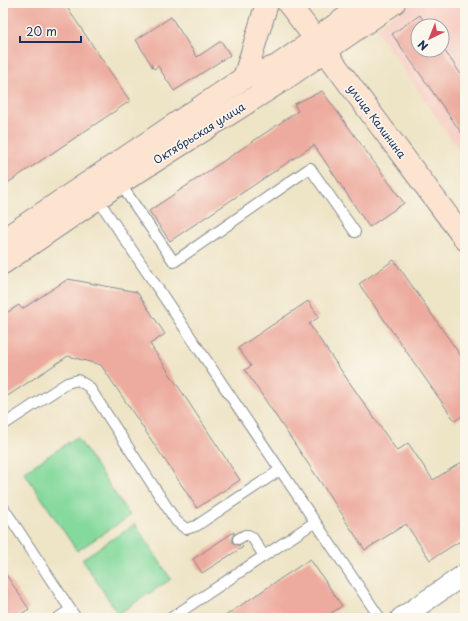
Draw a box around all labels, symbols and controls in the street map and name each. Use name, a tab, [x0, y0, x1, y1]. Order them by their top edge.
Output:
scale bar	[20, 18, 81, 44]
north arrow	[410, 18, 450, 58]
text: 20 m	[26, 22, 57, 40]
text: N	[414, 36, 432, 55]
street label: улица Калинина	[343, 80, 411, 162]
street label: Октябрьская улица	[150, 98, 248, 168]

